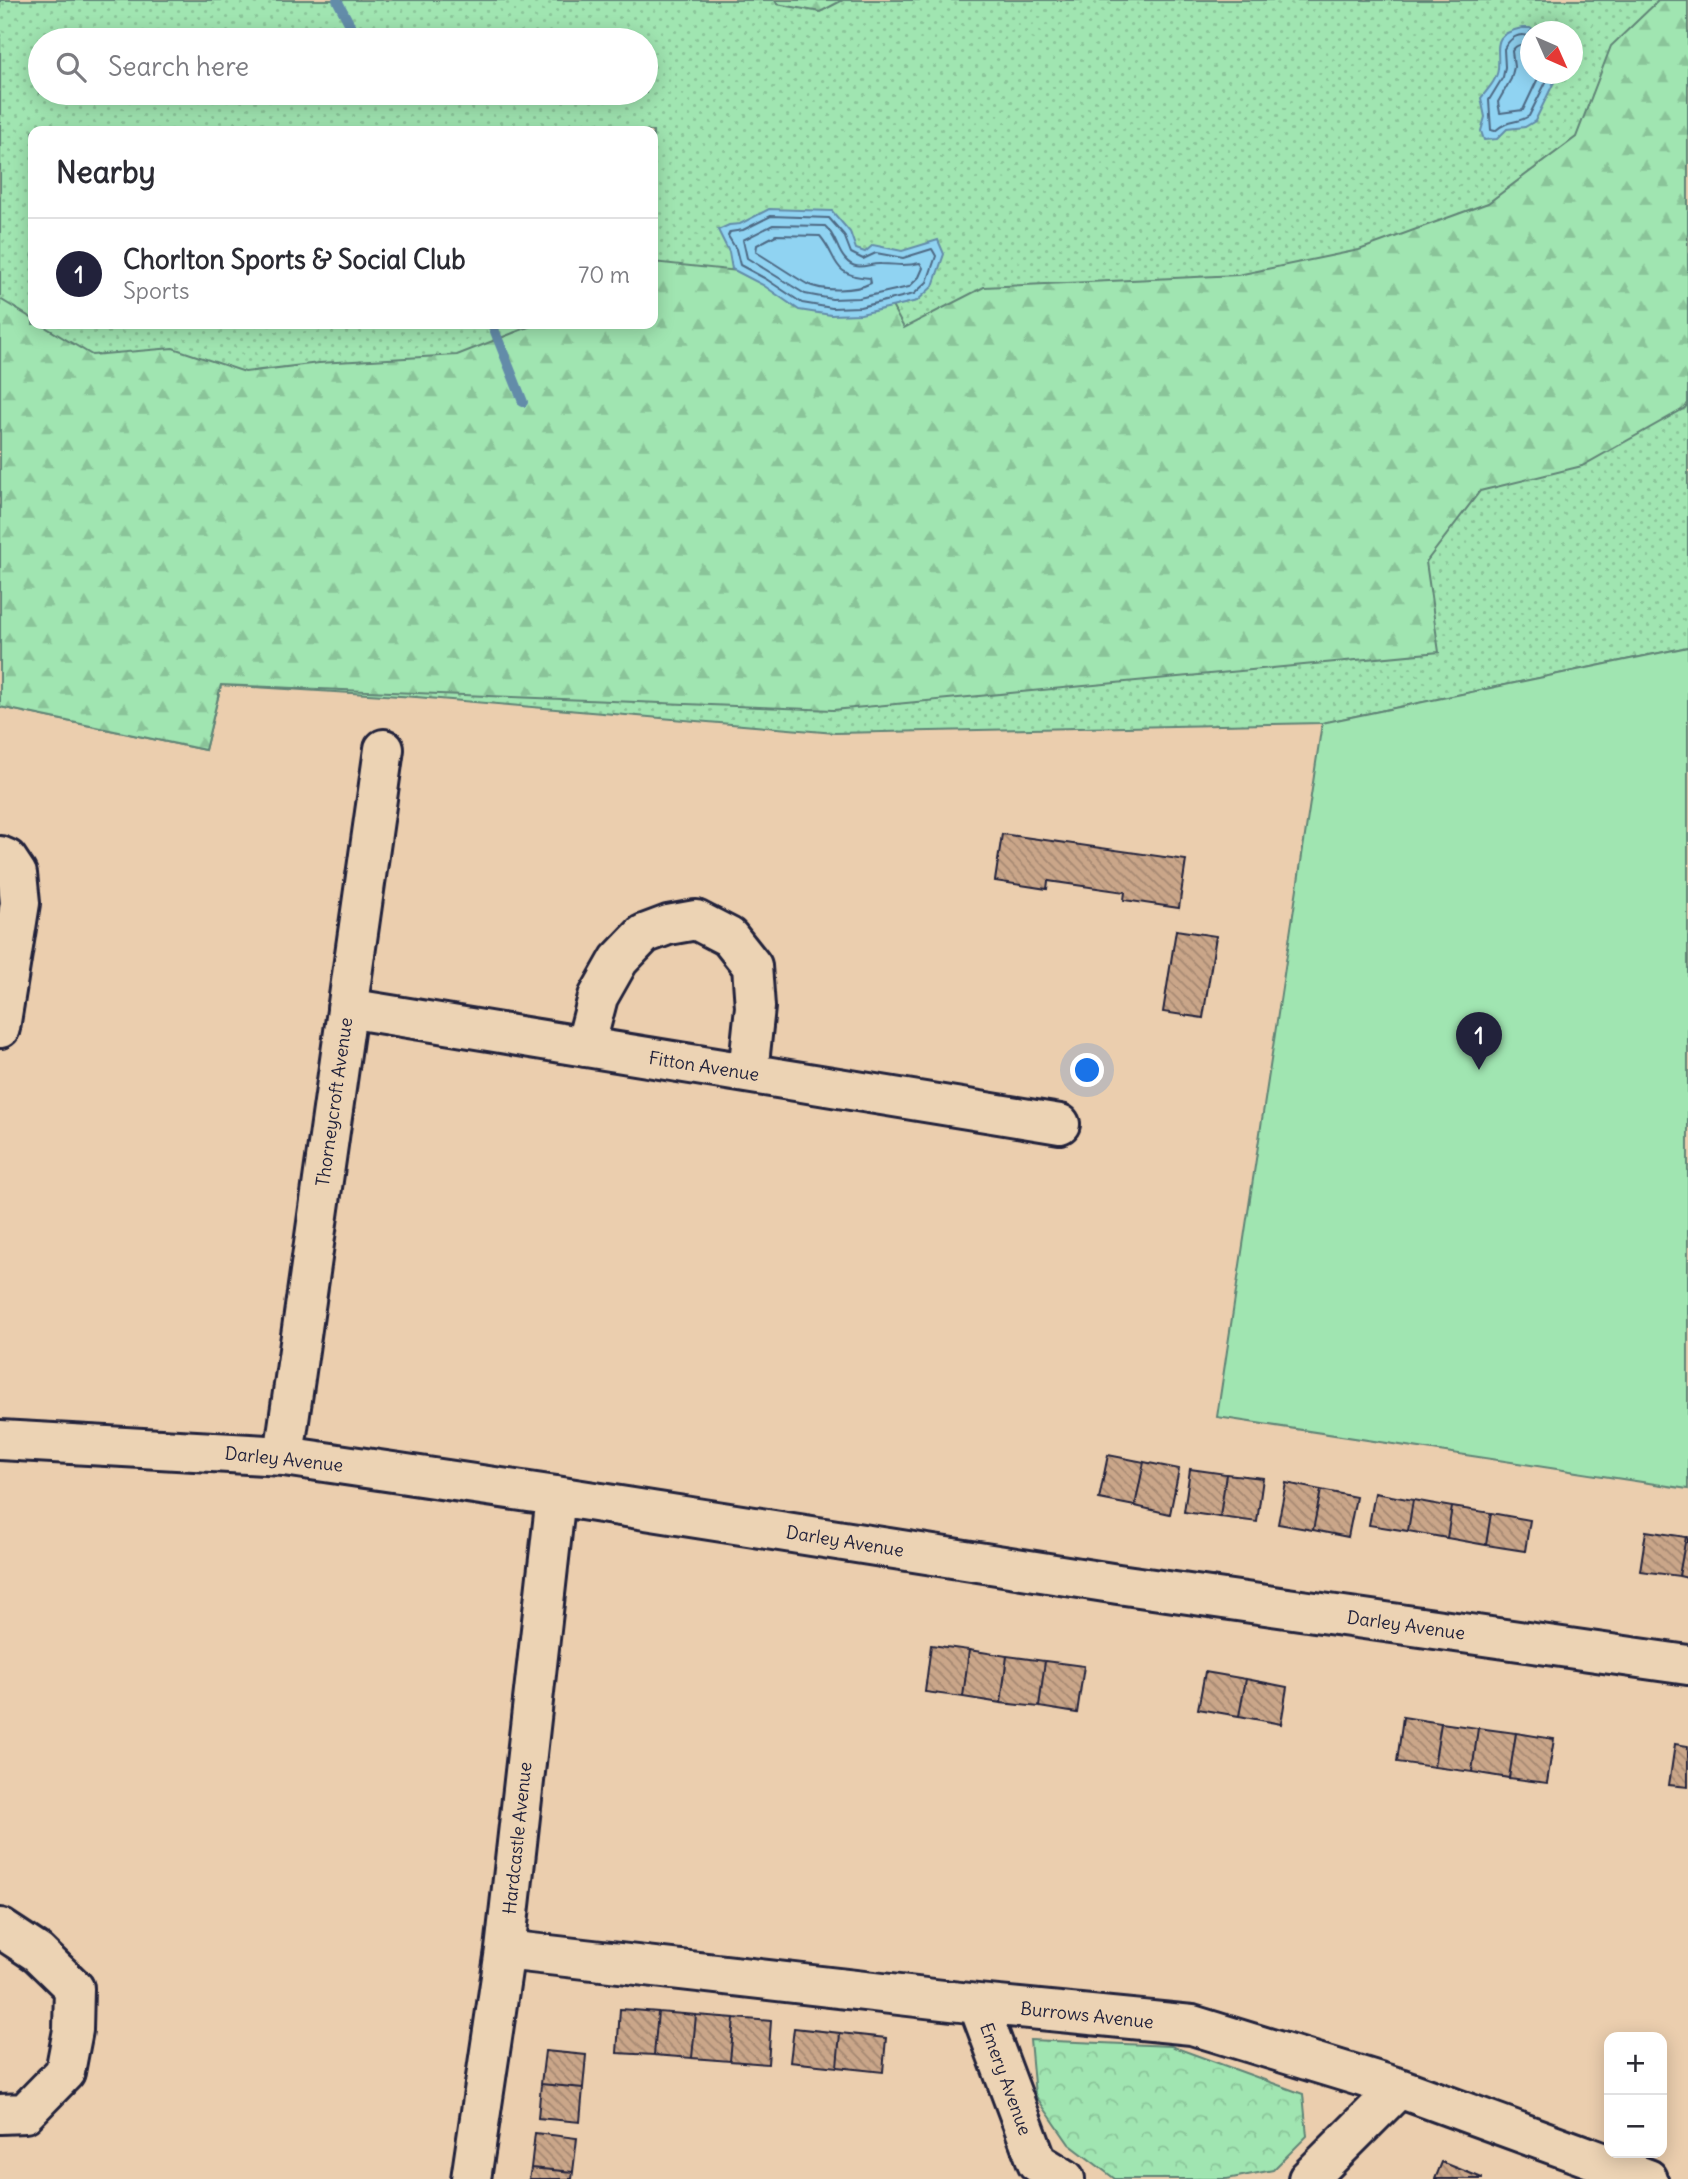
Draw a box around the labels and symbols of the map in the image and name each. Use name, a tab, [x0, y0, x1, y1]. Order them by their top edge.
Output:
north arrow	[1520, 21, 1583, 84]
pin: 1	[1456, 1012, 1502, 1070]
street label: Thorneycroft Avenue	[311, 1016, 357, 1188]
street label: Fitton Avenue	[647, 1046, 761, 1086]
your location	[1070, 1053, 1104, 1087]
street label: Darley Avenue	[224, 1441, 344, 1477]
street label: Darley Avenue	[784, 1520, 906, 1562]
street label: Darley Avenue	[1345, 1605, 1467, 1645]
street label: Hardcastle Avenue	[498, 1761, 536, 1915]
street label: Burrows Avenue	[1019, 1997, 1155, 2033]
street label: Emery Avenue	[975, 2020, 1037, 2138]

